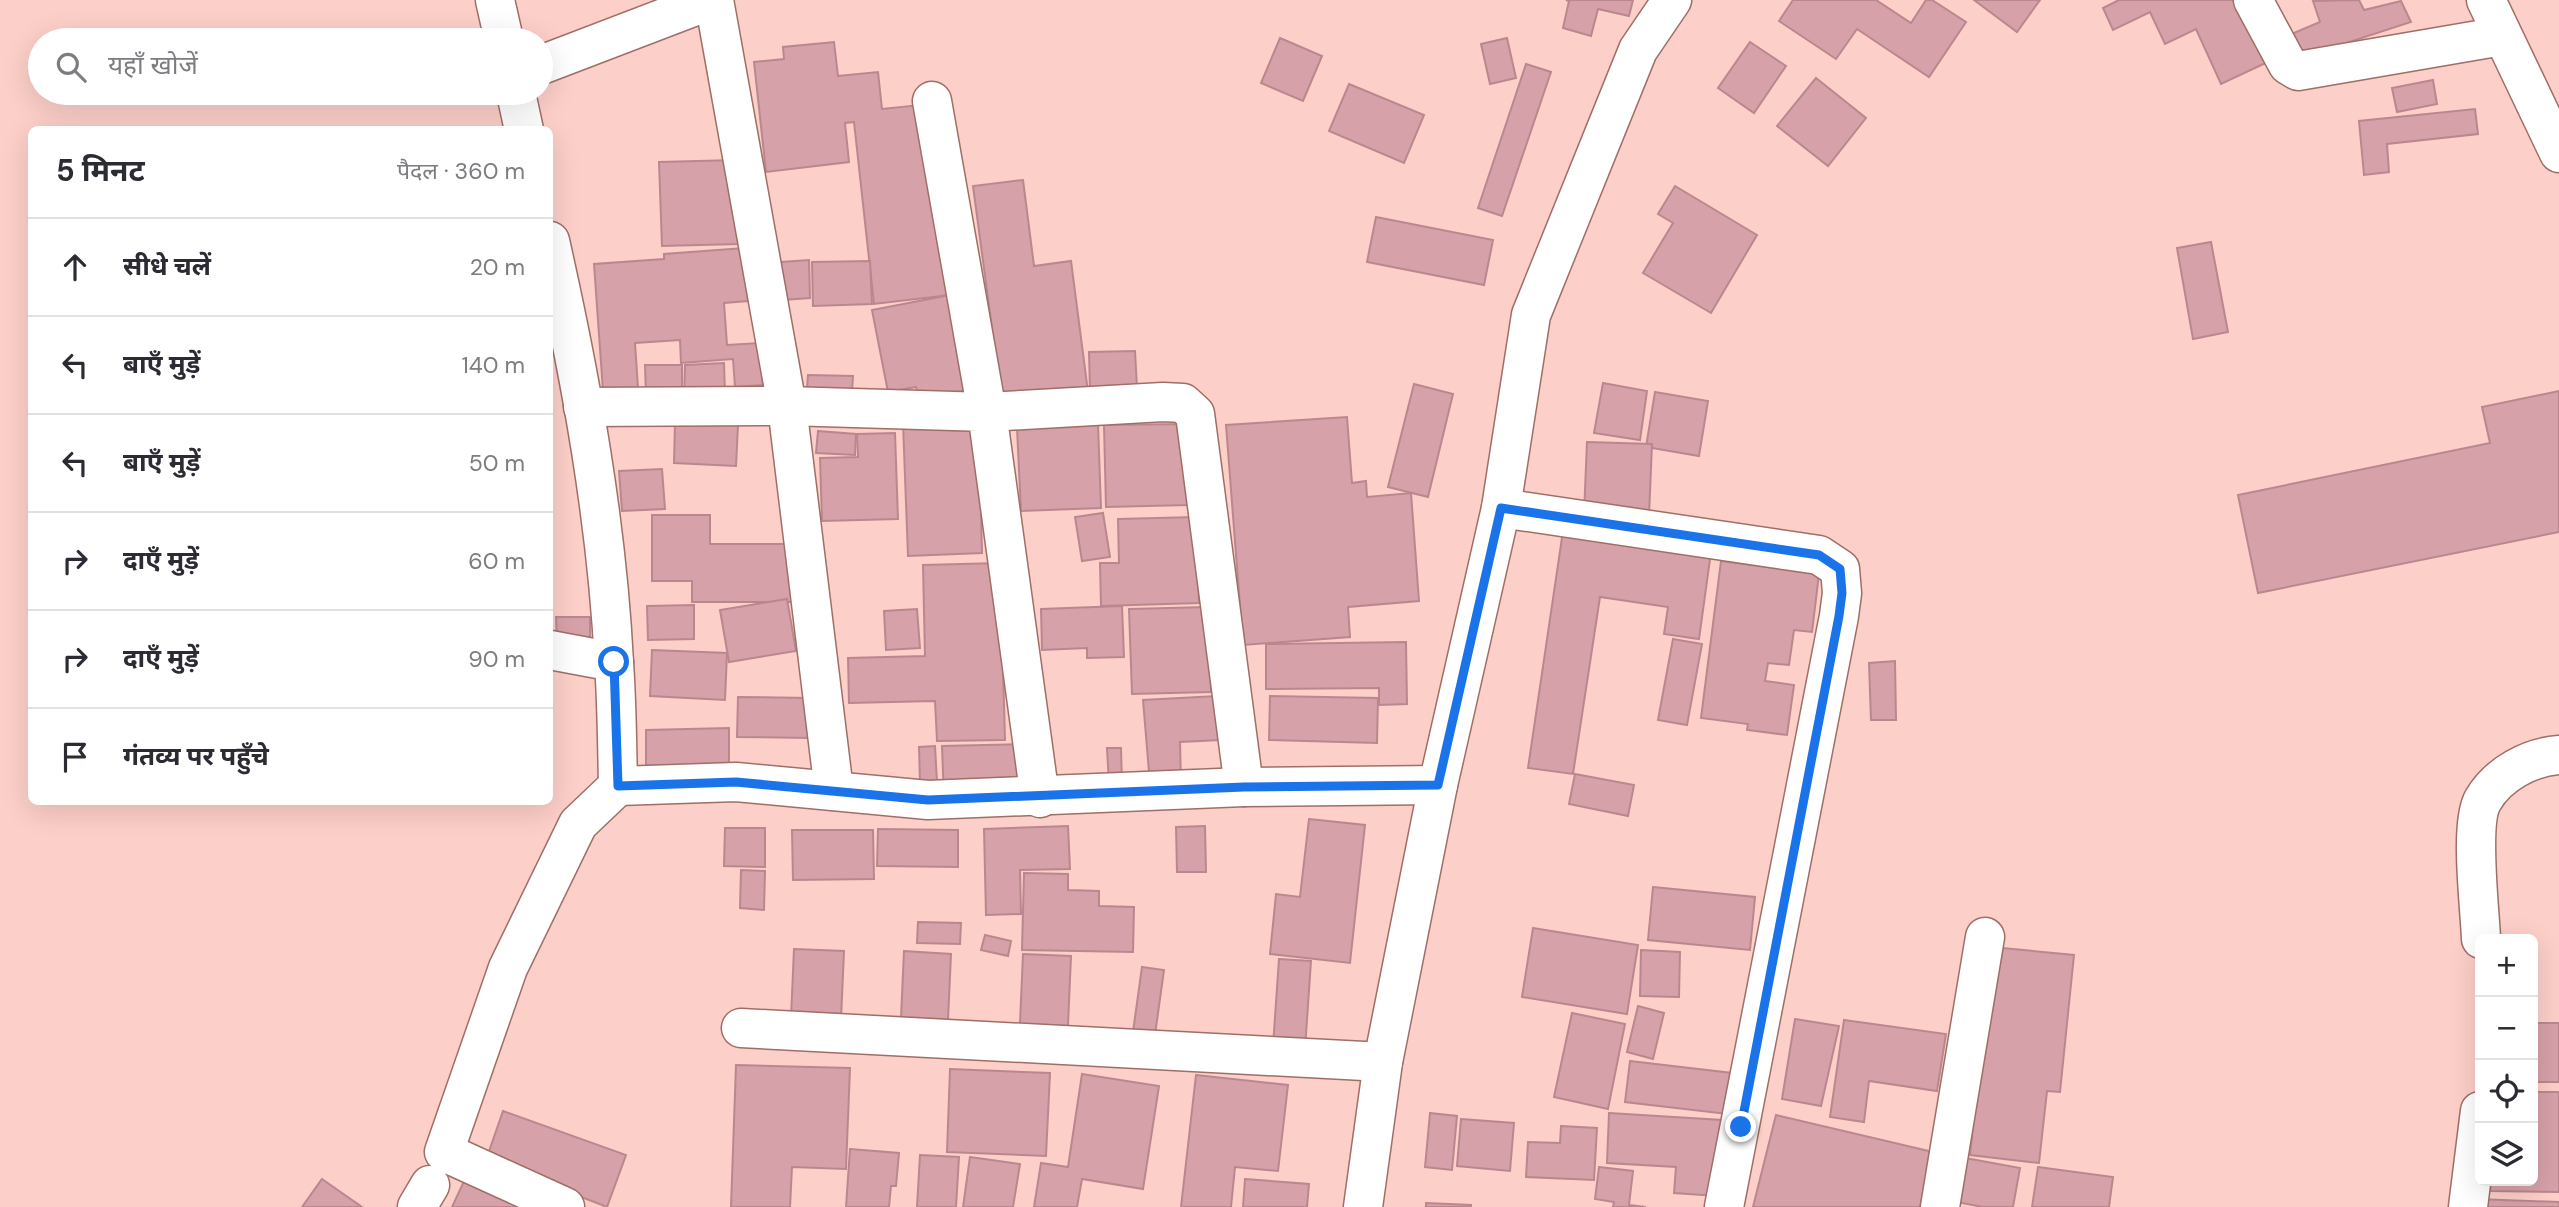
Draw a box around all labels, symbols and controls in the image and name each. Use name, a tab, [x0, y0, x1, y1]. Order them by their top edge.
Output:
search box	[28, 28, 553, 105]
icon: search	[52, 48, 90, 86]
text: यहाँ खोजें	[108, 48, 198, 82]
text: 5 मिनट	[56, 151, 145, 190]
text: पैदल · 360 m	[397, 156, 525, 186]
icon: ahead	[56, 248, 94, 286]
text: सीधे चलें	[123, 249, 211, 283]
text: 20 m	[470, 252, 525, 282]
icon: left	[56, 346, 94, 384]
text: बाएँ मुड़ें	[123, 347, 200, 381]
text: 140 m	[462, 350, 525, 380]
icon: left	[56, 444, 94, 482]
text: बाएँ मुड़ें	[123, 445, 200, 479]
text: 50 m	[469, 448, 525, 478]
icon: right	[56, 542, 94, 580]
text: दाएँ मुड़ें	[123, 543, 199, 577]
text: 60 m	[468, 546, 525, 576]
icon: right	[56, 640, 94, 678]
text: दाएँ मुड़ें	[123, 641, 199, 675]
text: 90 m	[468, 644, 525, 674]
route start	[598, 646, 629, 677]
icon: arrive	[56, 738, 94, 776]
text: गंतव्य पर पहुँचे	[123, 739, 269, 773]
map controls	[2475, 934, 2538, 1186]
button: +	[2475, 934, 2538, 997]
button: −	[2475, 997, 2538, 1060]
button: locate	[2475, 1060, 2538, 1123]
route end	[1725, 1111, 1756, 1142]
button: layers	[2475, 1123, 2538, 1186]

